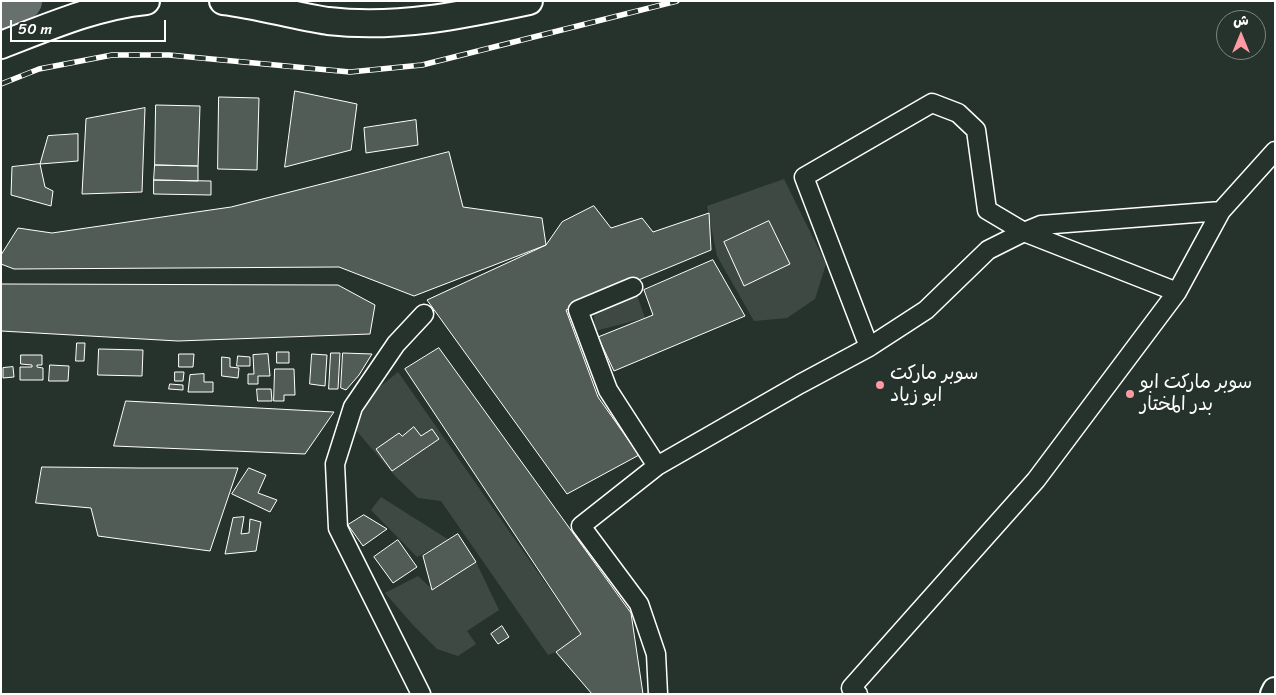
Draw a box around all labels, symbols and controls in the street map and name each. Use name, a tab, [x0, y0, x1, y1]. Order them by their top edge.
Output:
text: ش	[1233, 8, 1249, 33]
scale bar	[12, 10, 169, 42]
north arrow	[1216, 10, 1266, 60]
text: 50 m	[18, 16, 52, 42]
place label: سوبر ماركت ابو زياد	[890, 363, 978, 407]
place label: سوبر ماركت ابو بدر المختار	[1140, 372, 1252, 416]
marker: سوبر ماركت ابو زياد	[874, 379, 886, 391]
marker: سوبر ماركت ابو بدر المختار	[1124, 388, 1136, 400]

